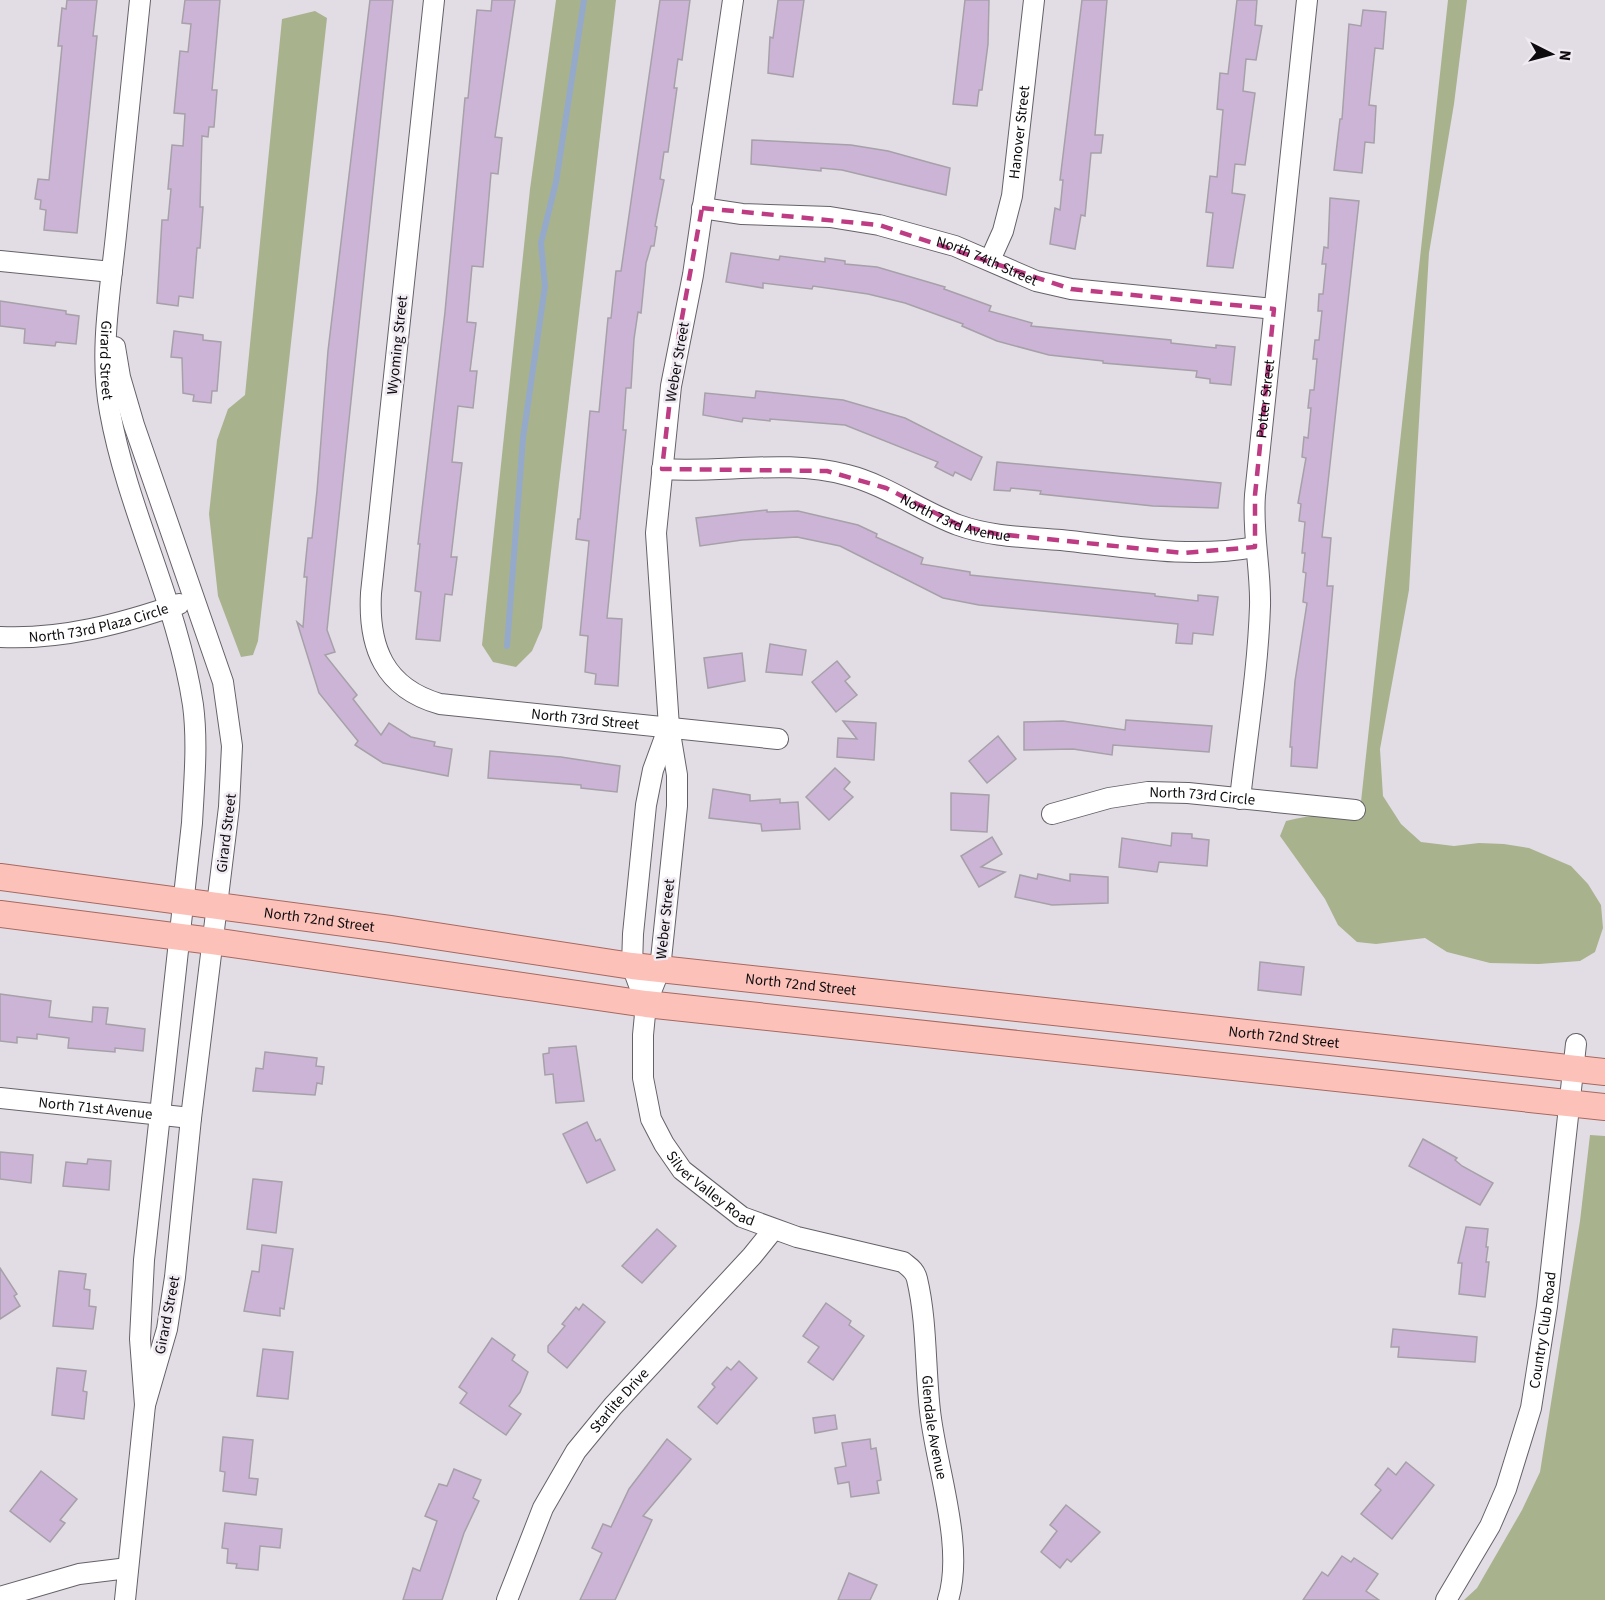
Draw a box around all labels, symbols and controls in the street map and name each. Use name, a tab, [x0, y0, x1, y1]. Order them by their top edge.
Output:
north arrow	[1521, 24, 1581, 84]
text: N	[1553, 49, 1576, 62]
street label: Hanover Street	[1004, 85, 1035, 180]
street label: North 74th Street	[934, 231, 1041, 291]
street label: Wyoming Street	[382, 295, 413, 396]
street label: Girard Street	[94, 320, 118, 401]
street label: Weber Street	[660, 320, 695, 404]
street label: Potter Street	[1251, 359, 1280, 439]
street label: North 73rd Avenue	[896, 489, 1012, 547]
street label: North 73rd Plaza Circle	[28, 598, 171, 648]
street label: North 73rd Street	[530, 704, 640, 736]
street label: North 73rd Circle	[1149, 782, 1256, 811]
street label: Girard Street	[211, 792, 242, 874]
street label: Weber Street	[651, 878, 680, 960]
street label: North 72nd Street	[262, 902, 376, 938]
street label: North 72nd Street	[744, 968, 857, 1001]
street label: North 72nd Street	[1227, 1021, 1340, 1054]
street label: North 71st Avenue	[37, 1092, 154, 1125]
street label: Silver Valley Road	[661, 1147, 758, 1232]
street label: Country Club Road	[1524, 1271, 1562, 1390]
street label: Girard Street	[150, 1274, 185, 1356]
street label: Starlite Drive	[585, 1364, 654, 1438]
street label: Glendale Avenue	[916, 1375, 952, 1481]

